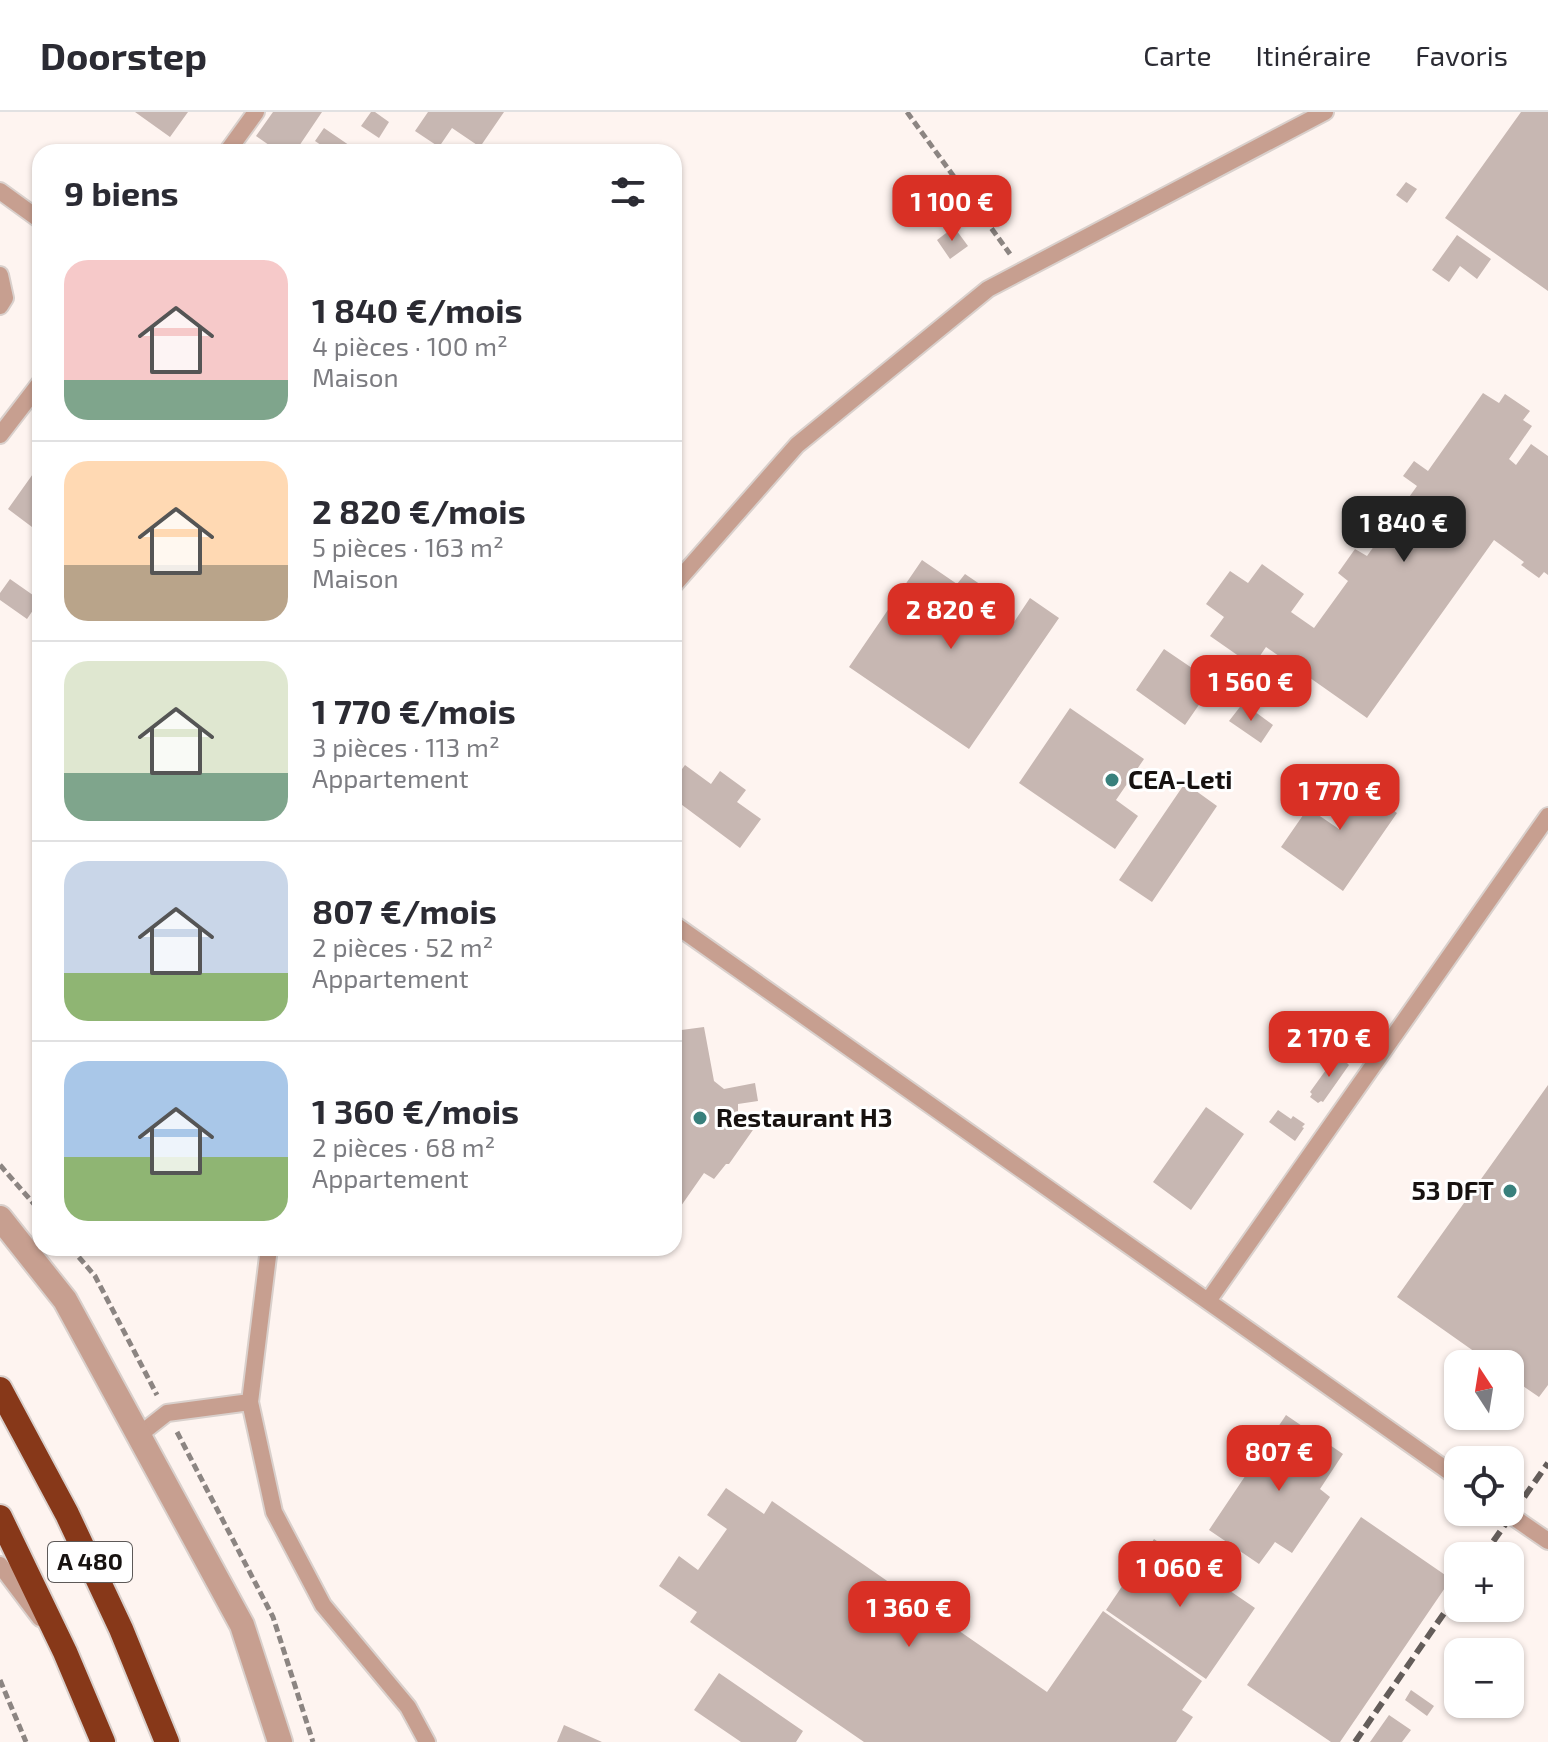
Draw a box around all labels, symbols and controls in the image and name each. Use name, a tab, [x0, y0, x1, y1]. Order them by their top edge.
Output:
text: Doorstep	[40, 32, 207, 78]
text: Carte	[1143, 38, 1212, 72]
text: Itinéraire	[1256, 38, 1371, 72]
text: Favoris	[1415, 38, 1508, 72]
icon: filters	[606, 170, 650, 214]
text: 9 biens	[64, 172, 179, 213]
pin: 1 100 €	[878, 175, 1026, 243]
text: 1 100 €	[910, 185, 994, 216]
text: 1 840 €/mois	[312, 289, 523, 330]
icon: home	[128, 292, 224, 388]
text: 4 pièces · 100 m²	[312, 330, 508, 361]
text: Maison	[312, 361, 399, 392]
text: 2 820 €/mois	[312, 490, 526, 531]
icon: home	[128, 493, 224, 589]
pin: 1 840 €	[1330, 496, 1478, 564]
text: 1 840 €	[1360, 506, 1448, 537]
text: 5 pièces · 163 m²	[312, 531, 504, 562]
text: Maison	[312, 562, 399, 593]
pin: 2 820 €	[877, 583, 1025, 651]
text: 2 820 €	[906, 593, 996, 624]
pin: 1 560 €	[1177, 655, 1325, 723]
text: 1 560 €	[1208, 665, 1294, 696]
text: 1 770 €/mois	[312, 690, 516, 731]
icon: home	[128, 693, 224, 789]
text: 3 pièces · 113 m²	[312, 731, 500, 762]
text: Appartement	[312, 762, 469, 793]
place label: CEA-Leti	[1128, 763, 1232, 794]
pin: 1 770 €	[1266, 764, 1414, 832]
marker: CEA-Leti	[1103, 771, 1121, 789]
text: 1 770 €	[1298, 774, 1382, 805]
text: 807 €/mois	[312, 890, 497, 931]
icon: home	[128, 893, 224, 989]
text: 2 pièces · 52 m²	[312, 931, 493, 962]
text: Appartement	[312, 962, 469, 993]
pin: 2 170 €	[1255, 1011, 1403, 1079]
text: 2 170 €	[1287, 1021, 1371, 1052]
text: 1 360 €/mois	[312, 1090, 519, 1131]
icon: home	[128, 1093, 224, 1189]
place label: Restaurant H3	[716, 1101, 893, 1132]
marker: Restaurant H3	[691, 1109, 709, 1127]
text: 2 pièces · 68 m²	[312, 1131, 495, 1162]
text: Appartement	[312, 1162, 469, 1193]
place label: 53 DFT	[1411, 1174, 1494, 1205]
marker: 53 DFT	[1501, 1182, 1519, 1200]
north arrow	[1444, 1350, 1524, 1430]
map controls	[1444, 1350, 1524, 1718]
pin: 807 €	[1223, 1425, 1335, 1493]
text: 807 €	[1245, 1435, 1313, 1466]
button: locate	[1444, 1446, 1524, 1526]
pin: 1 060 €	[1106, 1541, 1254, 1609]
road number: A 480	[48, 1542, 132, 1582]
button: +	[1444, 1542, 1524, 1622]
text: 1 060 €	[1136, 1551, 1224, 1582]
pin: 1 360 €	[835, 1581, 983, 1649]
text: 1 360 €	[866, 1591, 952, 1622]
button: −	[1444, 1638, 1524, 1718]

